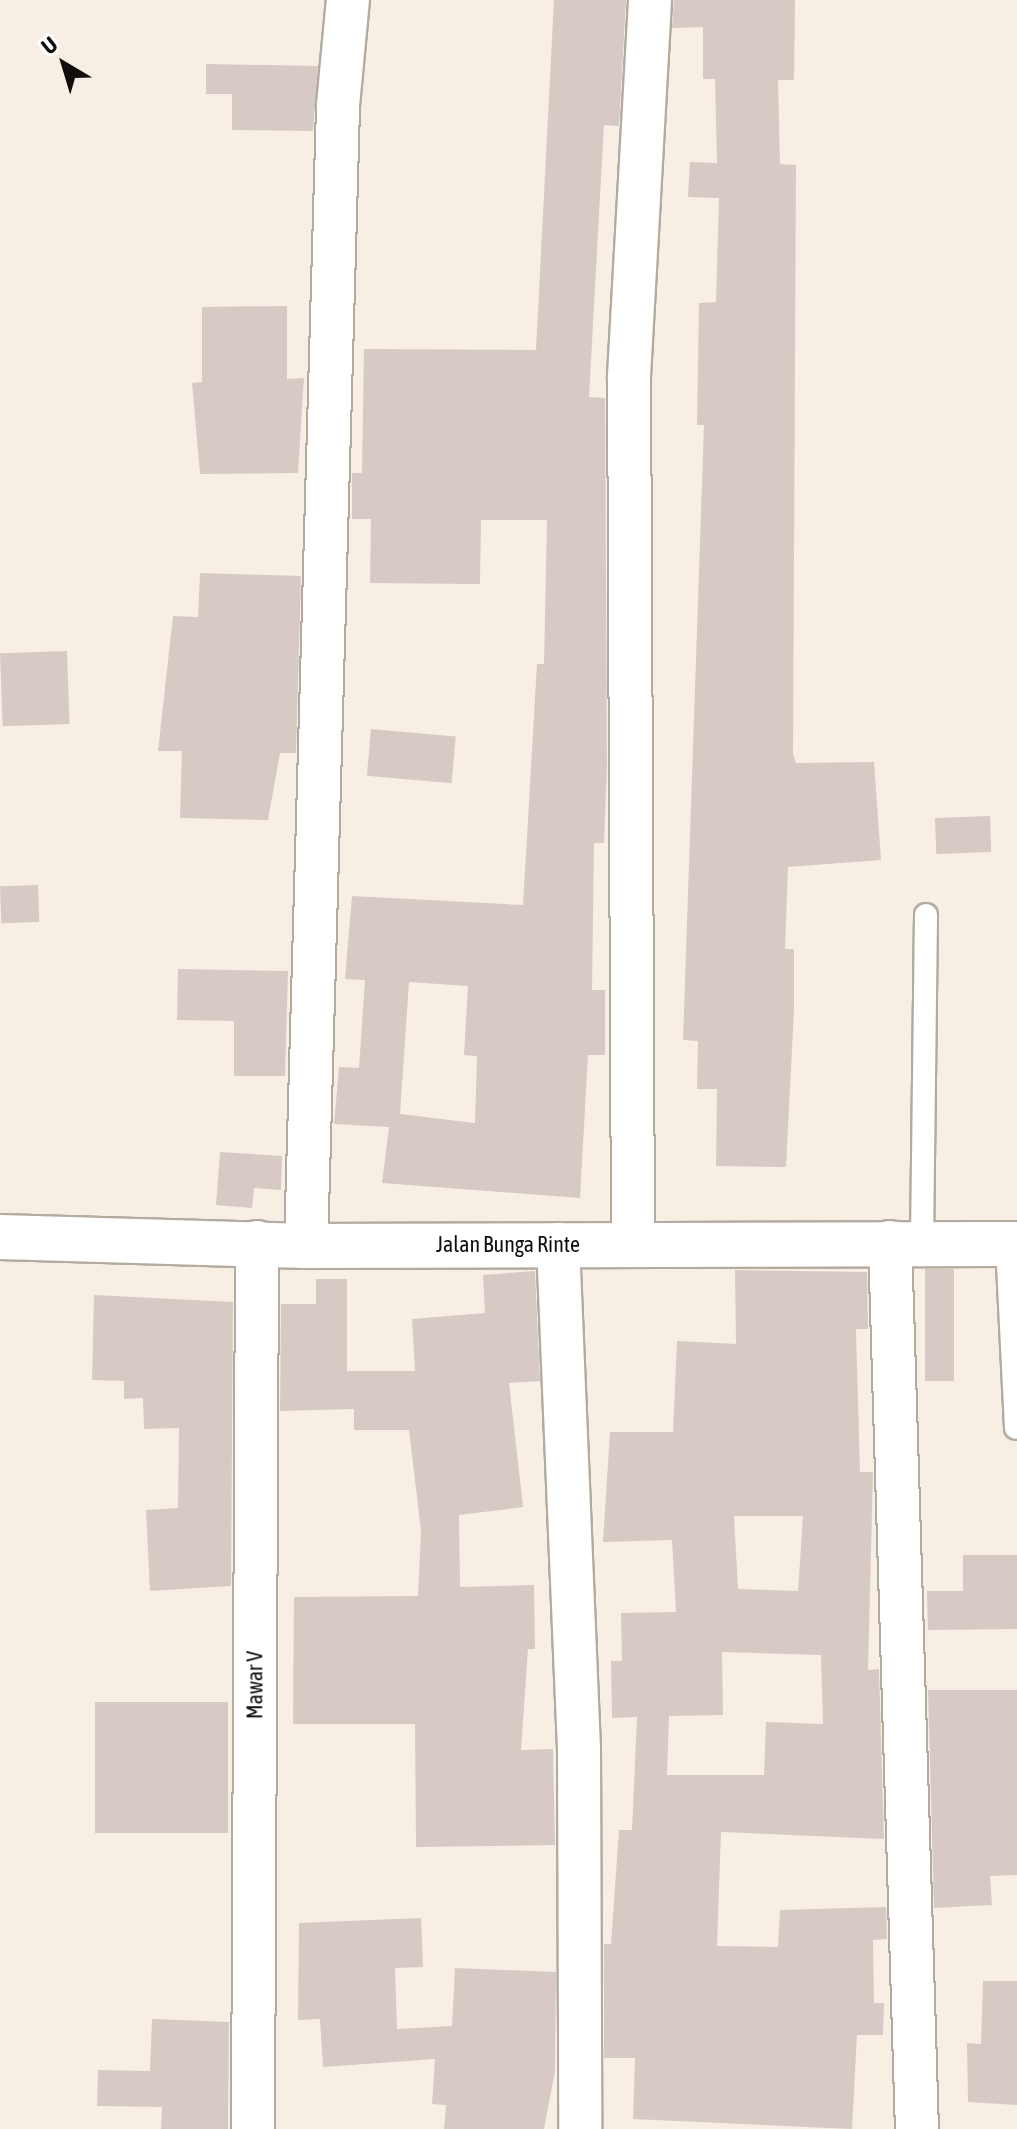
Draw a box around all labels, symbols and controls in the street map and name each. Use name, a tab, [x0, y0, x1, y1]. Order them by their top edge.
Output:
north arrow	[24, 24, 104, 104]
text: U	[36, 31, 62, 59]
street label: Jalan Bunga Rinte	[436, 1232, 580, 1258]
street label: Mawar V	[242, 1651, 268, 1719]

